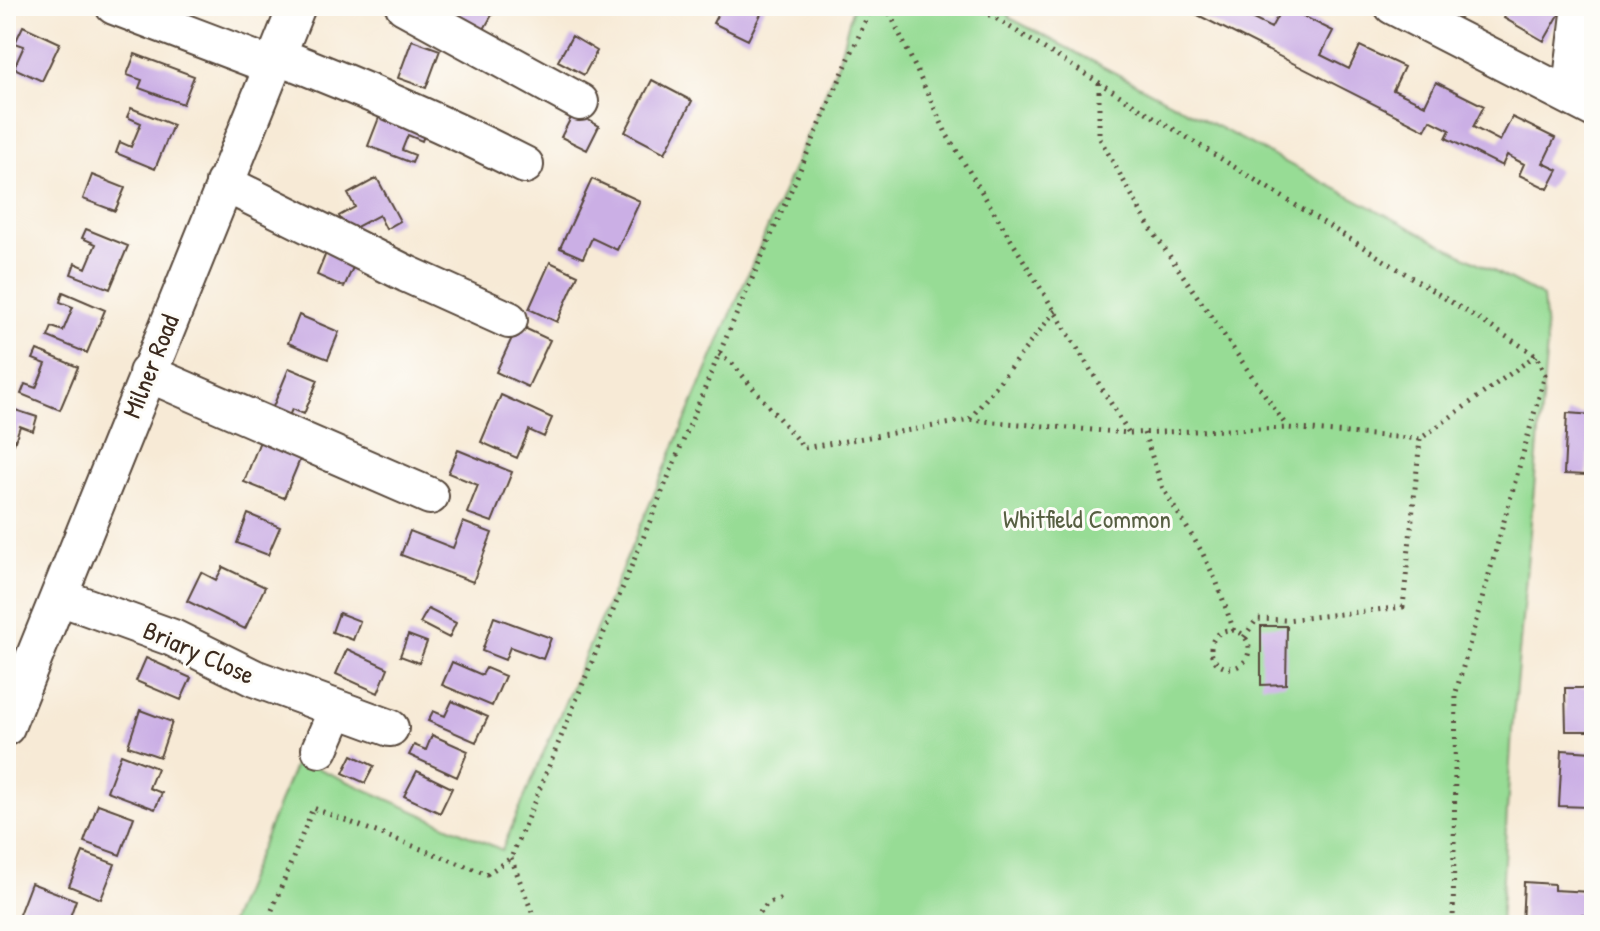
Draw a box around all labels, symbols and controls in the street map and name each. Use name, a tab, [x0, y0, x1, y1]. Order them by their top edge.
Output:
street label: Milner Road	[113, 309, 187, 423]
park label: Whitfield Common	[1003, 501, 1171, 536]
street label: Briary Close	[138, 612, 260, 692]

